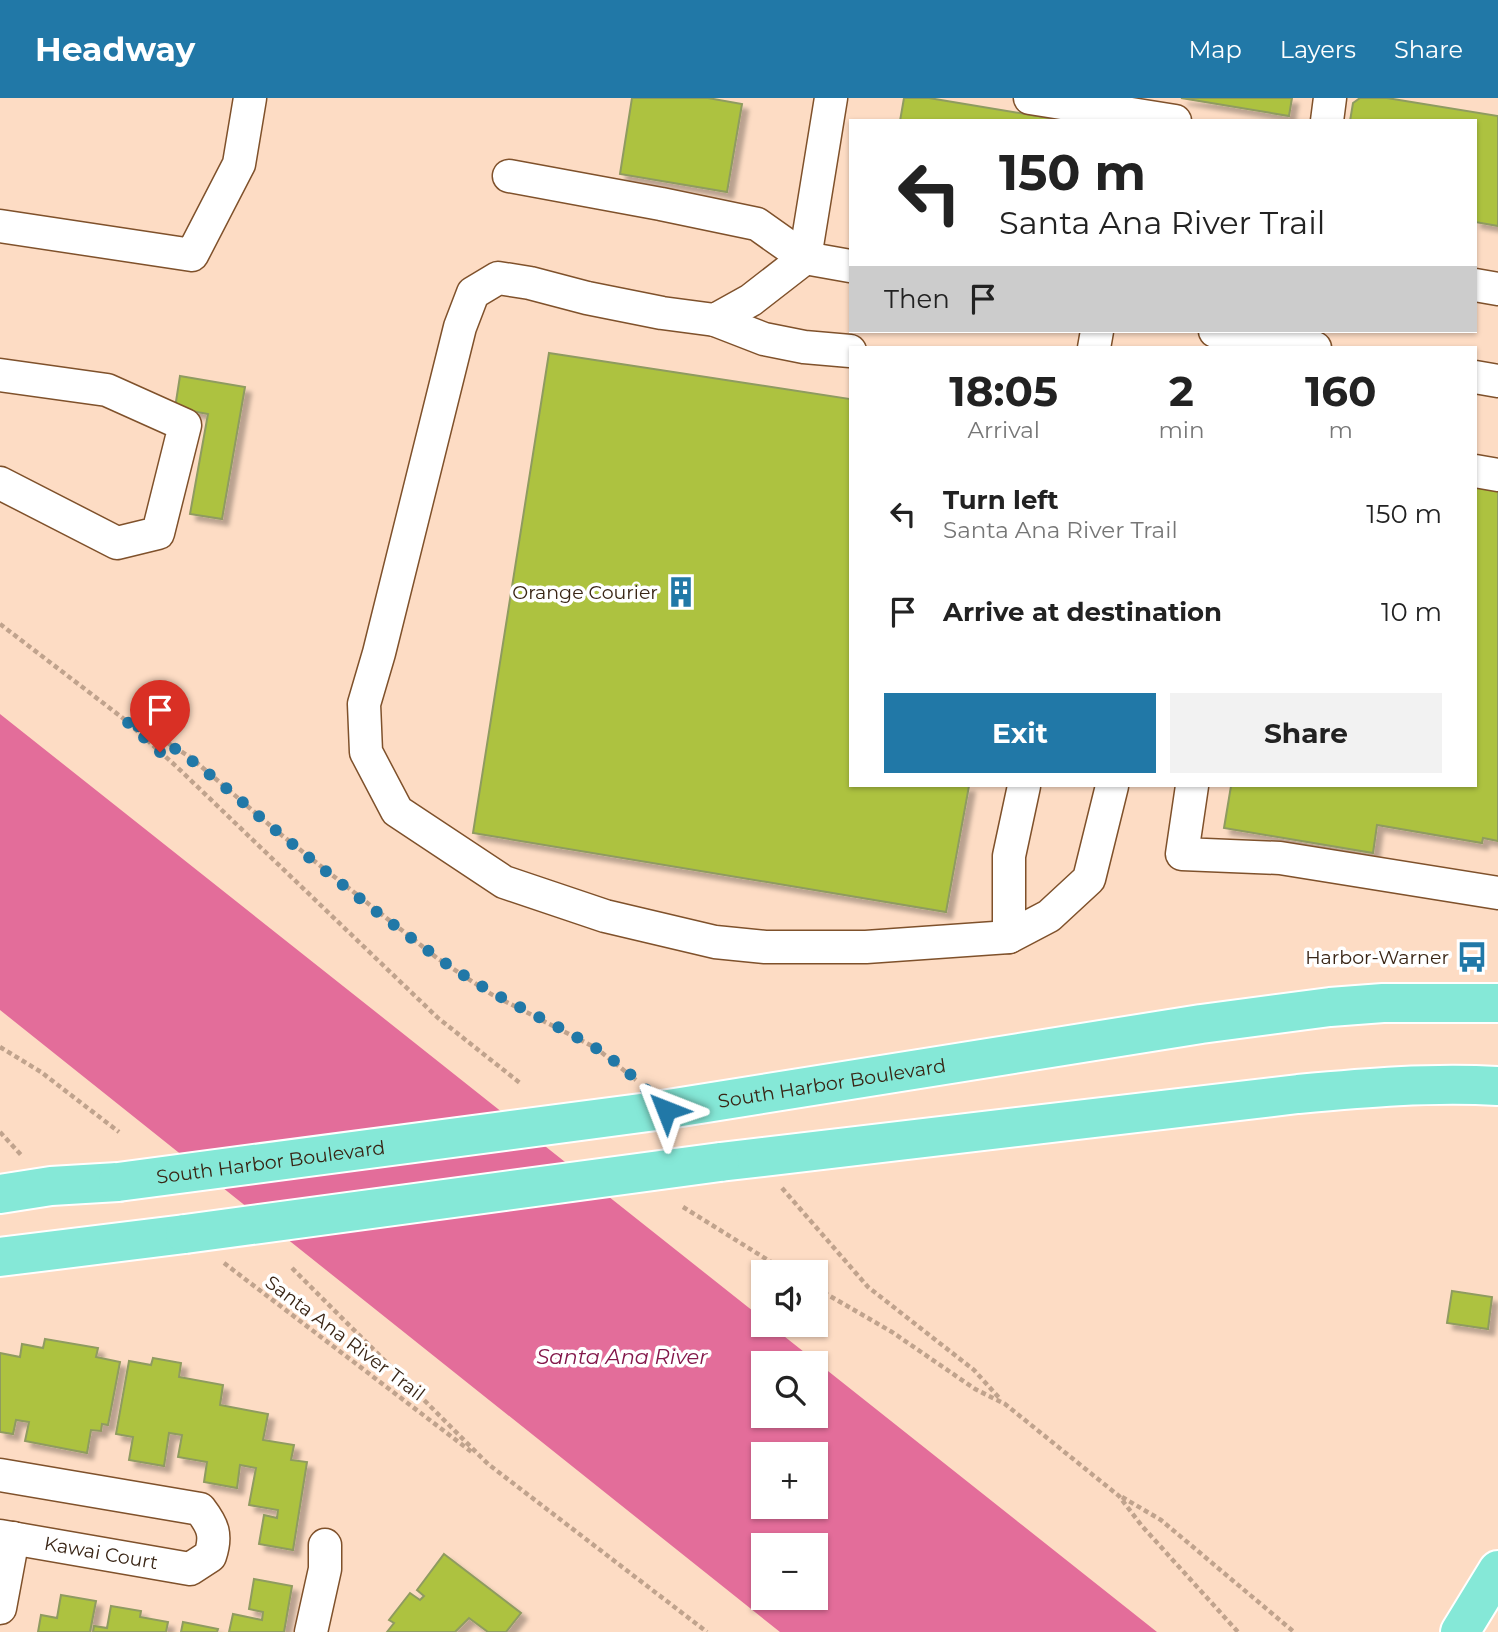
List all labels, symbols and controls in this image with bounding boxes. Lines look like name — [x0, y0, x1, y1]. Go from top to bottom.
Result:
text: Headway — [35, 29, 195, 69]
text: Map — [1188, 35, 1242, 64]
text: Layers — [1280, 35, 1356, 64]
text: Share — [1394, 35, 1463, 64]
text: 150 m — [999, 143, 1146, 202]
icon: left — [884, 147, 975, 238]
text: Santa Ana River Trail — [999, 203, 1325, 242]
icon: arrive — [964, 280, 1002, 318]
text: Then — [884, 283, 950, 315]
text: 18:05 — [949, 365, 1058, 417]
text: 2 — [1169, 365, 1194, 417]
text: 160 — [1305, 365, 1377, 417]
text: Arrival — [967, 416, 1040, 444]
text: min — [1158, 416, 1205, 444]
text: m — [1329, 416, 1353, 444]
text: Turn left — [943, 484, 1059, 516]
icon: left — [884, 495, 922, 533]
text: 150 m — [1366, 498, 1442, 530]
text: Santa Ana River Trail — [943, 516, 1178, 544]
building icon: Orange Courier — [664, 575, 698, 609]
place label: Orange Courier — [512, 581, 658, 604]
icon: arrive — [884, 593, 922, 631]
text: Arrive at destination — [943, 596, 1222, 628]
text: 10 m — [1381, 596, 1442, 628]
pin — [130, 680, 190, 752]
icon: arrive — [141, 691, 179, 729]
button: Exit — [884, 693, 1156, 773]
button: Share — [1170, 693, 1442, 773]
bus stop icon: Harbor-Warner — [1455, 940, 1489, 974]
place label: Harbor-Warner — [1305, 946, 1449, 969]
street label: South Harbor Boulevard — [716, 1053, 947, 1112]
position arrow — [629, 1073, 703, 1147]
street label: South Harbor Boulevard — [155, 1135, 386, 1188]
map controls — [751, 1260, 828, 1610]
button: sound — [751, 1260, 828, 1337]
street label: Santa Ana River Trail — [261, 1271, 429, 1405]
water label: Santa Ana River — [536, 1344, 708, 1369]
button: search — [751, 1351, 828, 1428]
button: + — [751, 1442, 828, 1519]
street label: Kawai Court — [42, 1532, 160, 1574]
button: − — [751, 1533, 828, 1610]

